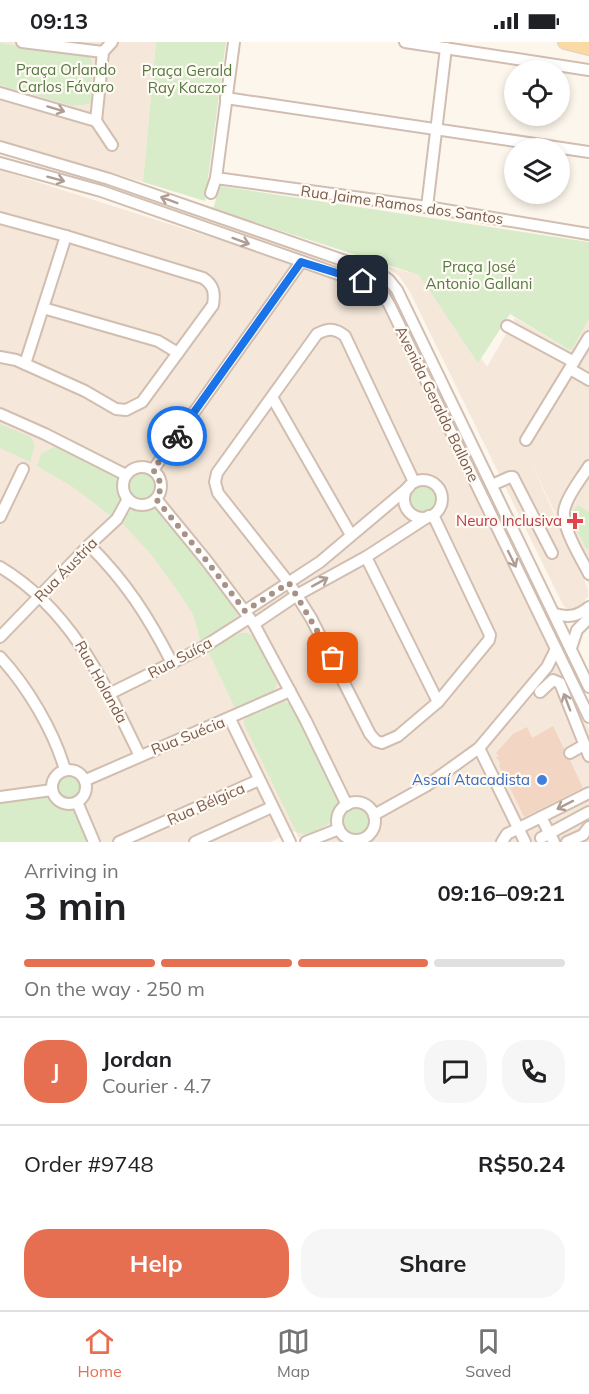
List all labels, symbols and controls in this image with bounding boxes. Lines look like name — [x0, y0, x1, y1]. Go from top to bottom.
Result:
text: 09:13 — [30, 7, 88, 35]
park label: Praça Orlando Carlos Fávaro — [16, 60, 116, 96]
map controls — [504, 60, 570, 204]
button: locate — [504, 60, 570, 126]
park label: Praça Gerald Ray Kaczor — [142, 61, 232, 97]
one-way arrow — [46, 104, 65, 115]
button: layers — [504, 138, 570, 204]
one-way arrow — [47, 173, 66, 185]
street label: Rua Jaime Ramos dos Santos — [300, 181, 505, 228]
one-way arrow — [160, 194, 179, 205]
one-way arrow — [231, 236, 250, 247]
pin — [337, 255, 388, 306]
park label: Praça José Antonio Gallani — [426, 257, 532, 293]
icon: home — [346, 264, 379, 297]
street label: Avenida Geraldo Ballone — [391, 323, 484, 485]
courier — [147, 406, 207, 466]
icon: bike — [161, 420, 194, 453]
place label: Neuro Inclusiva — [456, 511, 562, 530]
marker: Neuro Inclusiva — [566, 512, 584, 530]
street label: Rua Áustria — [30, 533, 101, 606]
one-way arrow — [507, 549, 519, 567]
one-way arrow — [311, 576, 329, 587]
pin — [307, 632, 358, 683]
street label: Rua Suíça — [144, 633, 215, 682]
street label: Rua Holanda — [71, 637, 132, 726]
icon: bag — [316, 641, 349, 674]
one-way arrow — [561, 693, 572, 712]
street label: Rua Suécia — [148, 712, 228, 759]
place label: Assaí Atacadista — [412, 770, 530, 789]
marker: Assaí Atacadista — [535, 773, 549, 787]
street label: Rua Bélgica — [164, 778, 248, 829]
one-way arrow — [557, 800, 575, 812]
text: Arriving in — [24, 858, 119, 883]
text: 09:16–09:21 — [437, 879, 565, 907]
text: 3 min — [24, 881, 127, 930]
text: On the way · 250 m — [24, 976, 205, 1001]
button: chat — [424, 1040, 487, 1103]
button: phone — [502, 1040, 565, 1103]
text: Jordan — [102, 1045, 172, 1073]
text: J — [52, 1057, 59, 1085]
text: Courier · 4.7 — [102, 1073, 212, 1098]
text: Order #9748 — [24, 1150, 154, 1178]
text: R$50.24 — [478, 1150, 565, 1178]
button: Help — [24, 1229, 289, 1298]
button: Share — [301, 1229, 565, 1298]
tab: Home — [78, 1325, 122, 1381]
tab: Map — [277, 1325, 310, 1381]
tab: Saved — [465, 1325, 511, 1381]

